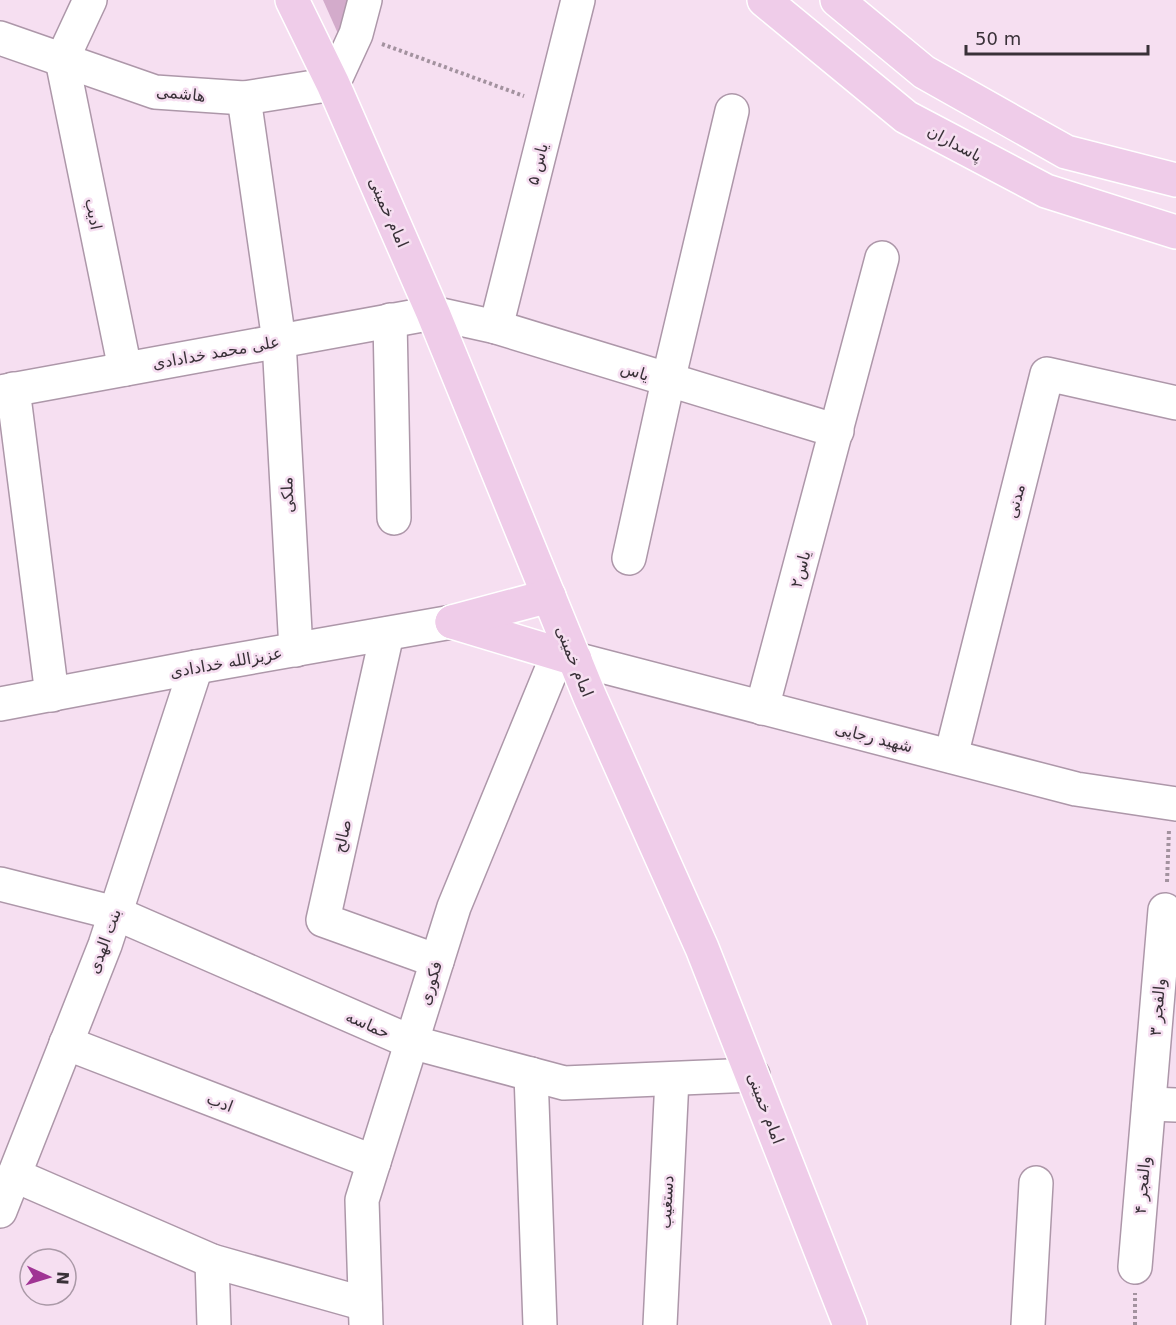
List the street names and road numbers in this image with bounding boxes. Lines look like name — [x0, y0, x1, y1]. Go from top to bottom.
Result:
street label: هاشمی — [155, 81, 206, 106]
street label: پاسداران — [924, 121, 985, 167]
street label: یاس ۵ — [523, 141, 552, 187]
street label: امام خمینی — [365, 174, 412, 250]
street label: ادیب — [81, 197, 106, 231]
street label: علی محمد خدادادی — [151, 332, 281, 373]
street label: یاس — [618, 358, 651, 385]
street label: ملکی — [277, 476, 298, 513]
street label: مدنی — [1002, 482, 1029, 520]
street label: یاس۲ — [786, 549, 815, 590]
street label: امام خمینی — [552, 623, 597, 700]
street label: عزیزالله خدادادی — [168, 643, 284, 683]
street label: شهید رجایی — [833, 719, 915, 757]
street label: صالح — [329, 818, 357, 855]
street label: بنت الهدی — [84, 906, 126, 977]
street label: فکوری — [415, 959, 447, 1008]
street label: والفجر ۳ — [1146, 977, 1170, 1037]
street label: حماسه — [343, 1006, 393, 1042]
street label: امام خمینی — [743, 1070, 788, 1147]
street label: ادب — [204, 1089, 236, 1116]
street label: والفجر ۴ — [1131, 1155, 1155, 1215]
street label: دستغیب — [656, 1175, 677, 1229]

